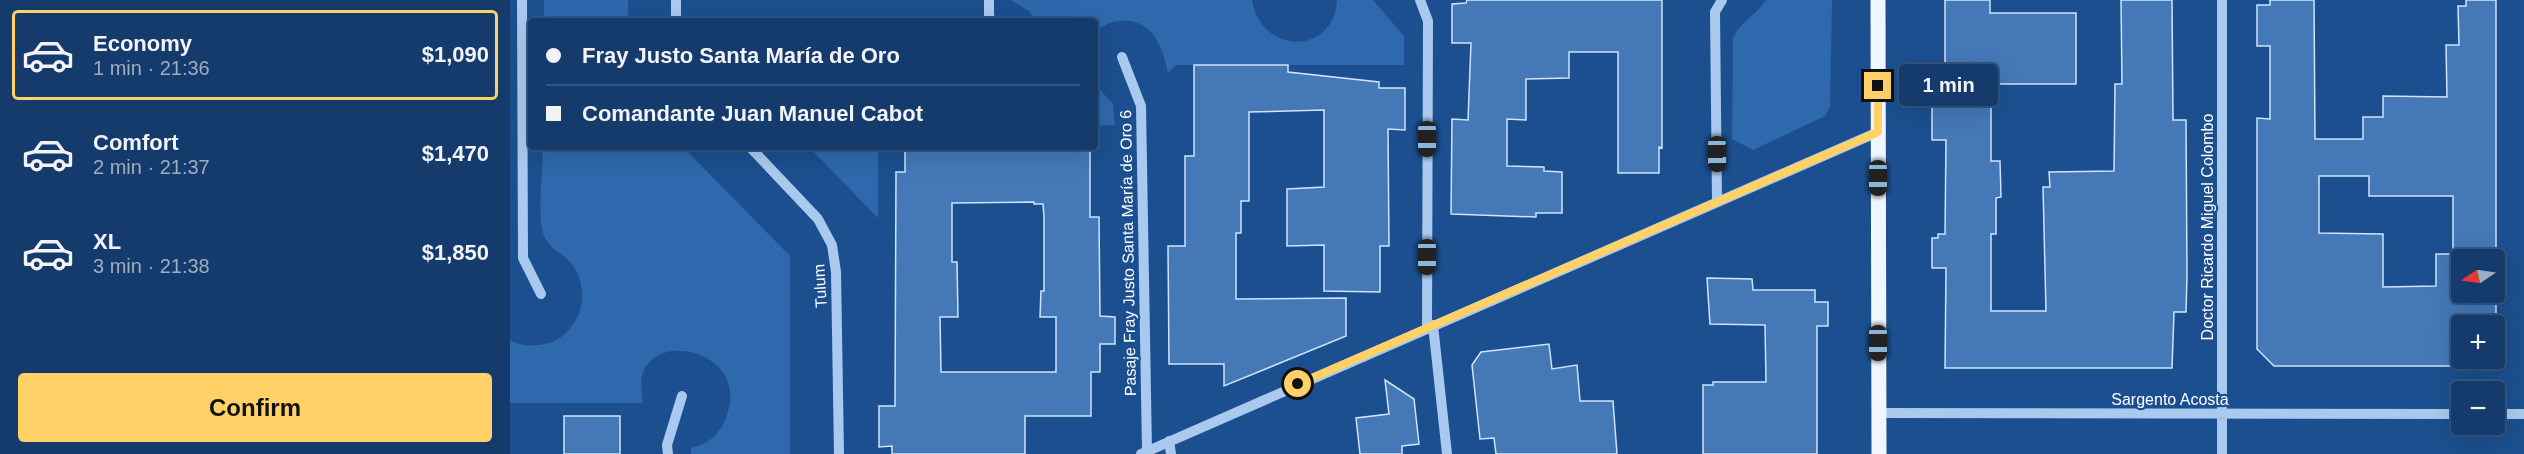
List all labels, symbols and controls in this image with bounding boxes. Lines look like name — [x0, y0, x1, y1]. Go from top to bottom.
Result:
icon: car — [21, 28, 75, 82]
text: Economy — [93, 31, 192, 56]
text: $1,090 — [422, 42, 489, 67]
text: Fray Justo Santa María de Oro — [582, 43, 900, 68]
text: 1 min · 21:36 — [93, 57, 210, 79]
callout: 1 min — [1899, 65, 1998, 107]
route end — [1864, 72, 1891, 99]
text: 1 min — [1922, 74, 1975, 96]
text: Comandante Juan Manuel Cabot — [582, 101, 923, 126]
street label: Pasaje Fray Justo Santa María de Oro 6 — [1117, 110, 1139, 396]
street label: Doctor Ricardo Miguel Colombo — [2199, 114, 2216, 340]
car — [1418, 121, 1436, 157]
icon: car — [21, 127, 75, 181]
text: Comfort — [93, 130, 179, 155]
car — [1708, 136, 1726, 172]
text: $1,470 — [422, 141, 489, 166]
text: 2 min · 21:37 — [93, 156, 210, 178]
car — [1869, 160, 1887, 196]
icon: car — [21, 226, 75, 280]
text: XL — [93, 229, 121, 254]
car — [1418, 239, 1436, 275]
text: $1,850 — [422, 240, 489, 265]
north arrow — [2451, 249, 2505, 303]
map controls — [2451, 249, 2505, 435]
text: 3 min · 21:38 — [93, 255, 210, 277]
street label: Tulum — [810, 264, 830, 308]
button: + — [2451, 315, 2505, 369]
car — [1869, 325, 1887, 361]
route start — [1284, 370, 1311, 397]
button: Confirm — [18, 373, 492, 442]
button: − — [2451, 381, 2505, 435]
street label: Sargento Acosta — [2111, 391, 2229, 408]

